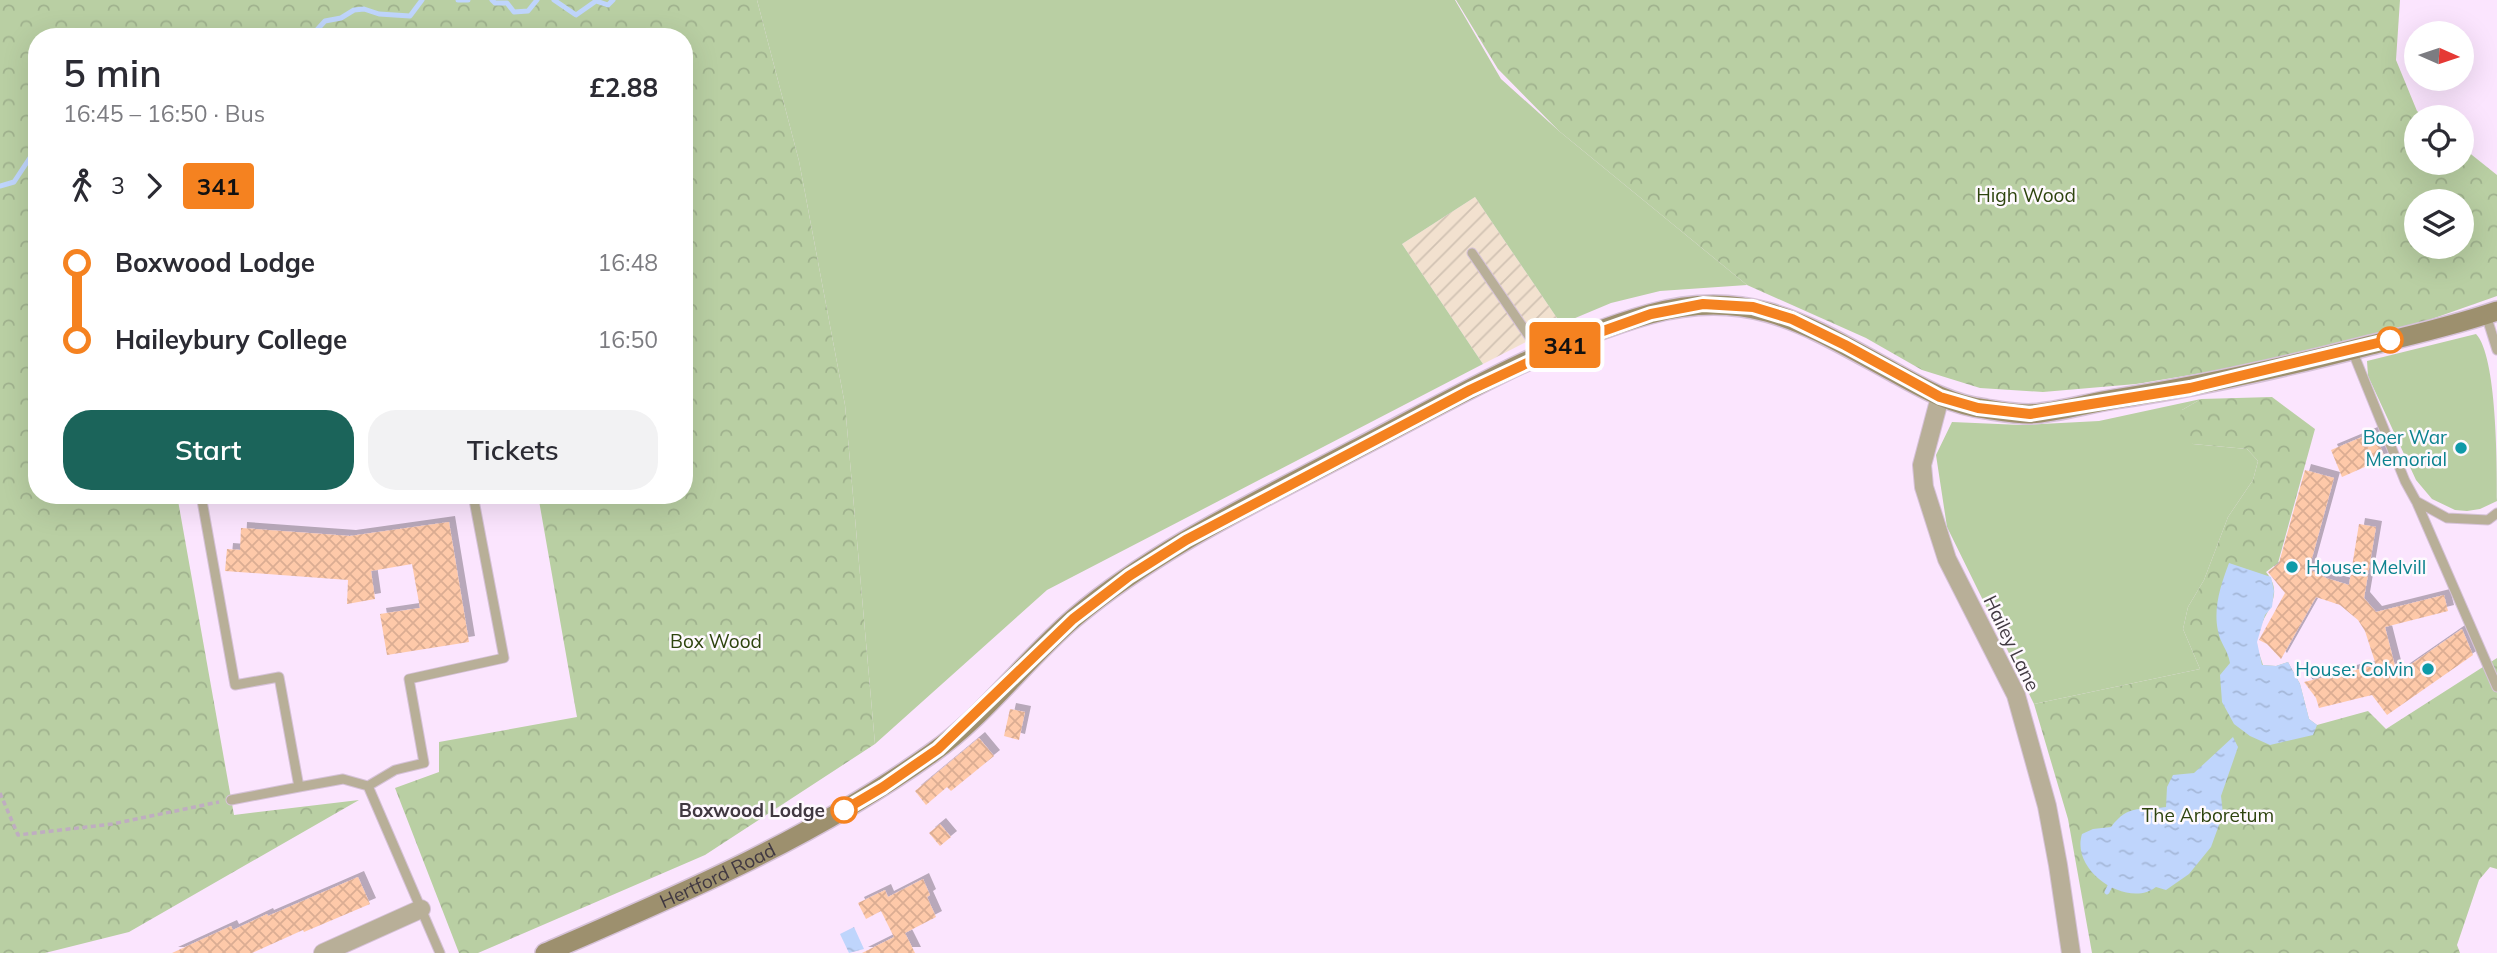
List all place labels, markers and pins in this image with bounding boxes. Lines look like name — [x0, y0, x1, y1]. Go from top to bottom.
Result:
unlabelled marker — [2377, 327, 2403, 353]
place label: Boer War Memorial — [2363, 425, 2447, 471]
marker: Boer War Memorial — [2453, 440, 2469, 456]
place label: House: Melvill — [2306, 555, 2426, 579]
marker: House: Melvill — [2284, 559, 2300, 575]
place label: House: Colvin — [2295, 657, 2414, 681]
marker: House: Colvin — [2420, 661, 2436, 677]
marker: Boxwood Lodge — [831, 797, 857, 823]
place label: Boxwood Lodge — [679, 798, 825, 822]

